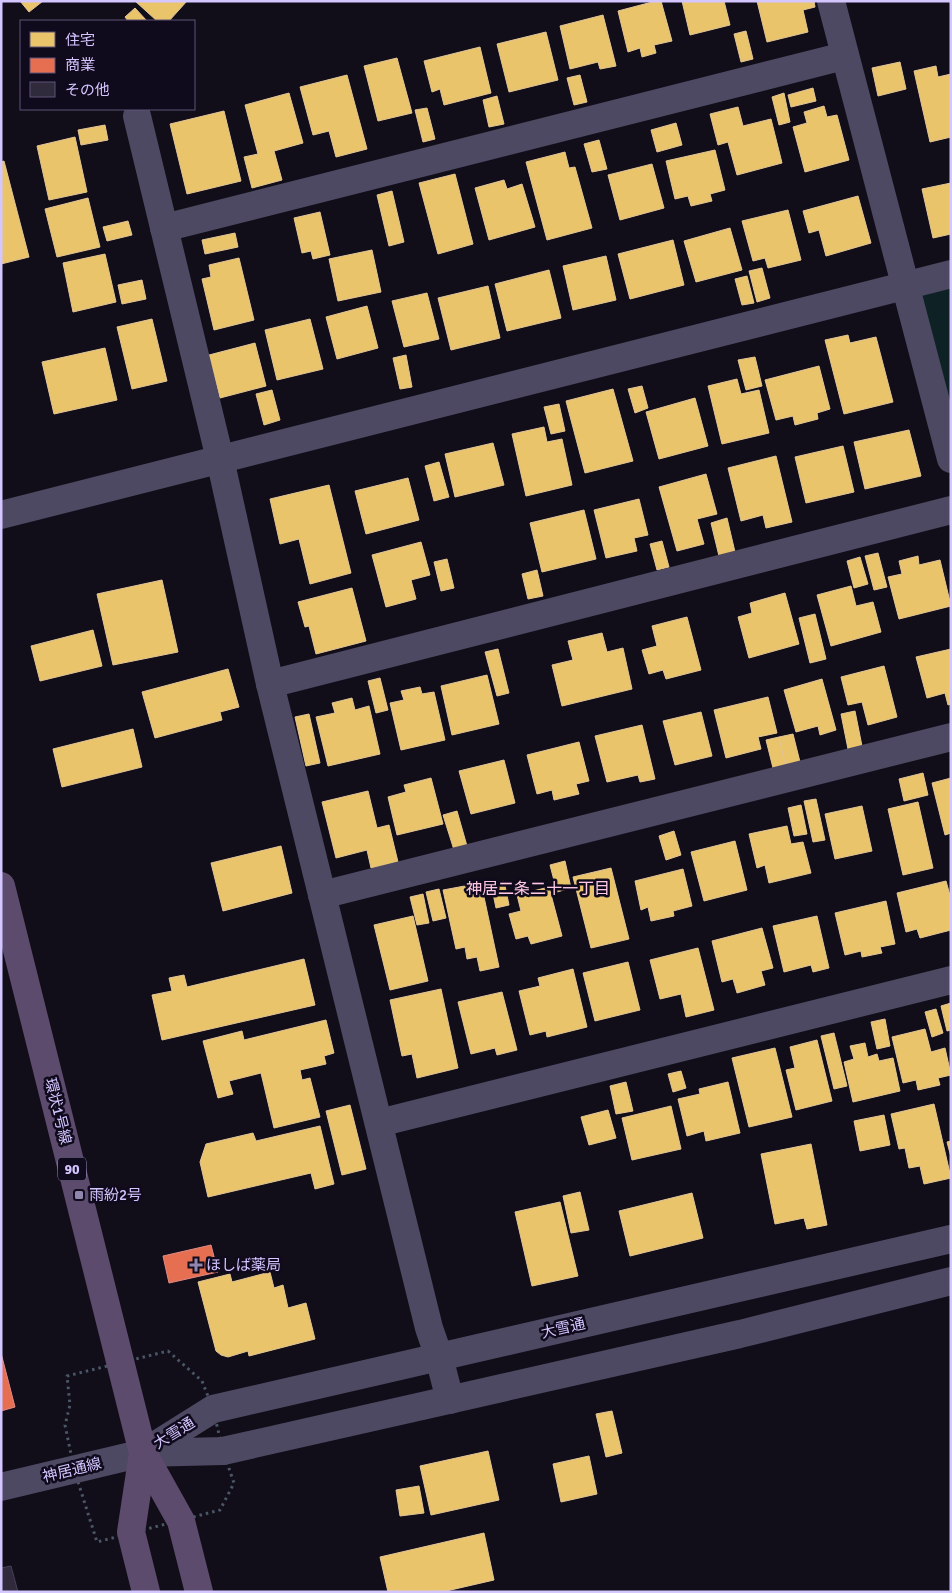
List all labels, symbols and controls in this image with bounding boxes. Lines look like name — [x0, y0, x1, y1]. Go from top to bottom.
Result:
legend — [20, 20, 195, 110]
text: 住宅 — [65, 31, 95, 49]
text: 商業 — [65, 56, 95, 74]
text: その他 — [65, 81, 110, 99]
district label: 神居二条二十一丁目 — [466, 879, 610, 899]
street label: 環状1号線 — [41, 1076, 75, 1146]
road number: 90 — [58, 1158, 86, 1180]
place label: 雨紛2号 — [89, 1186, 142, 1204]
marker: 雨紛2号 — [73, 1189, 85, 1201]
place label: ほしば薬局 — [206, 1256, 281, 1274]
marker: ほしば薬局 — [190, 1259, 202, 1271]
street label: 大雪通 — [539, 1314, 587, 1342]
street label: 大雪通 — [150, 1413, 198, 1453]
street label: 神居通線 — [41, 1454, 103, 1486]

